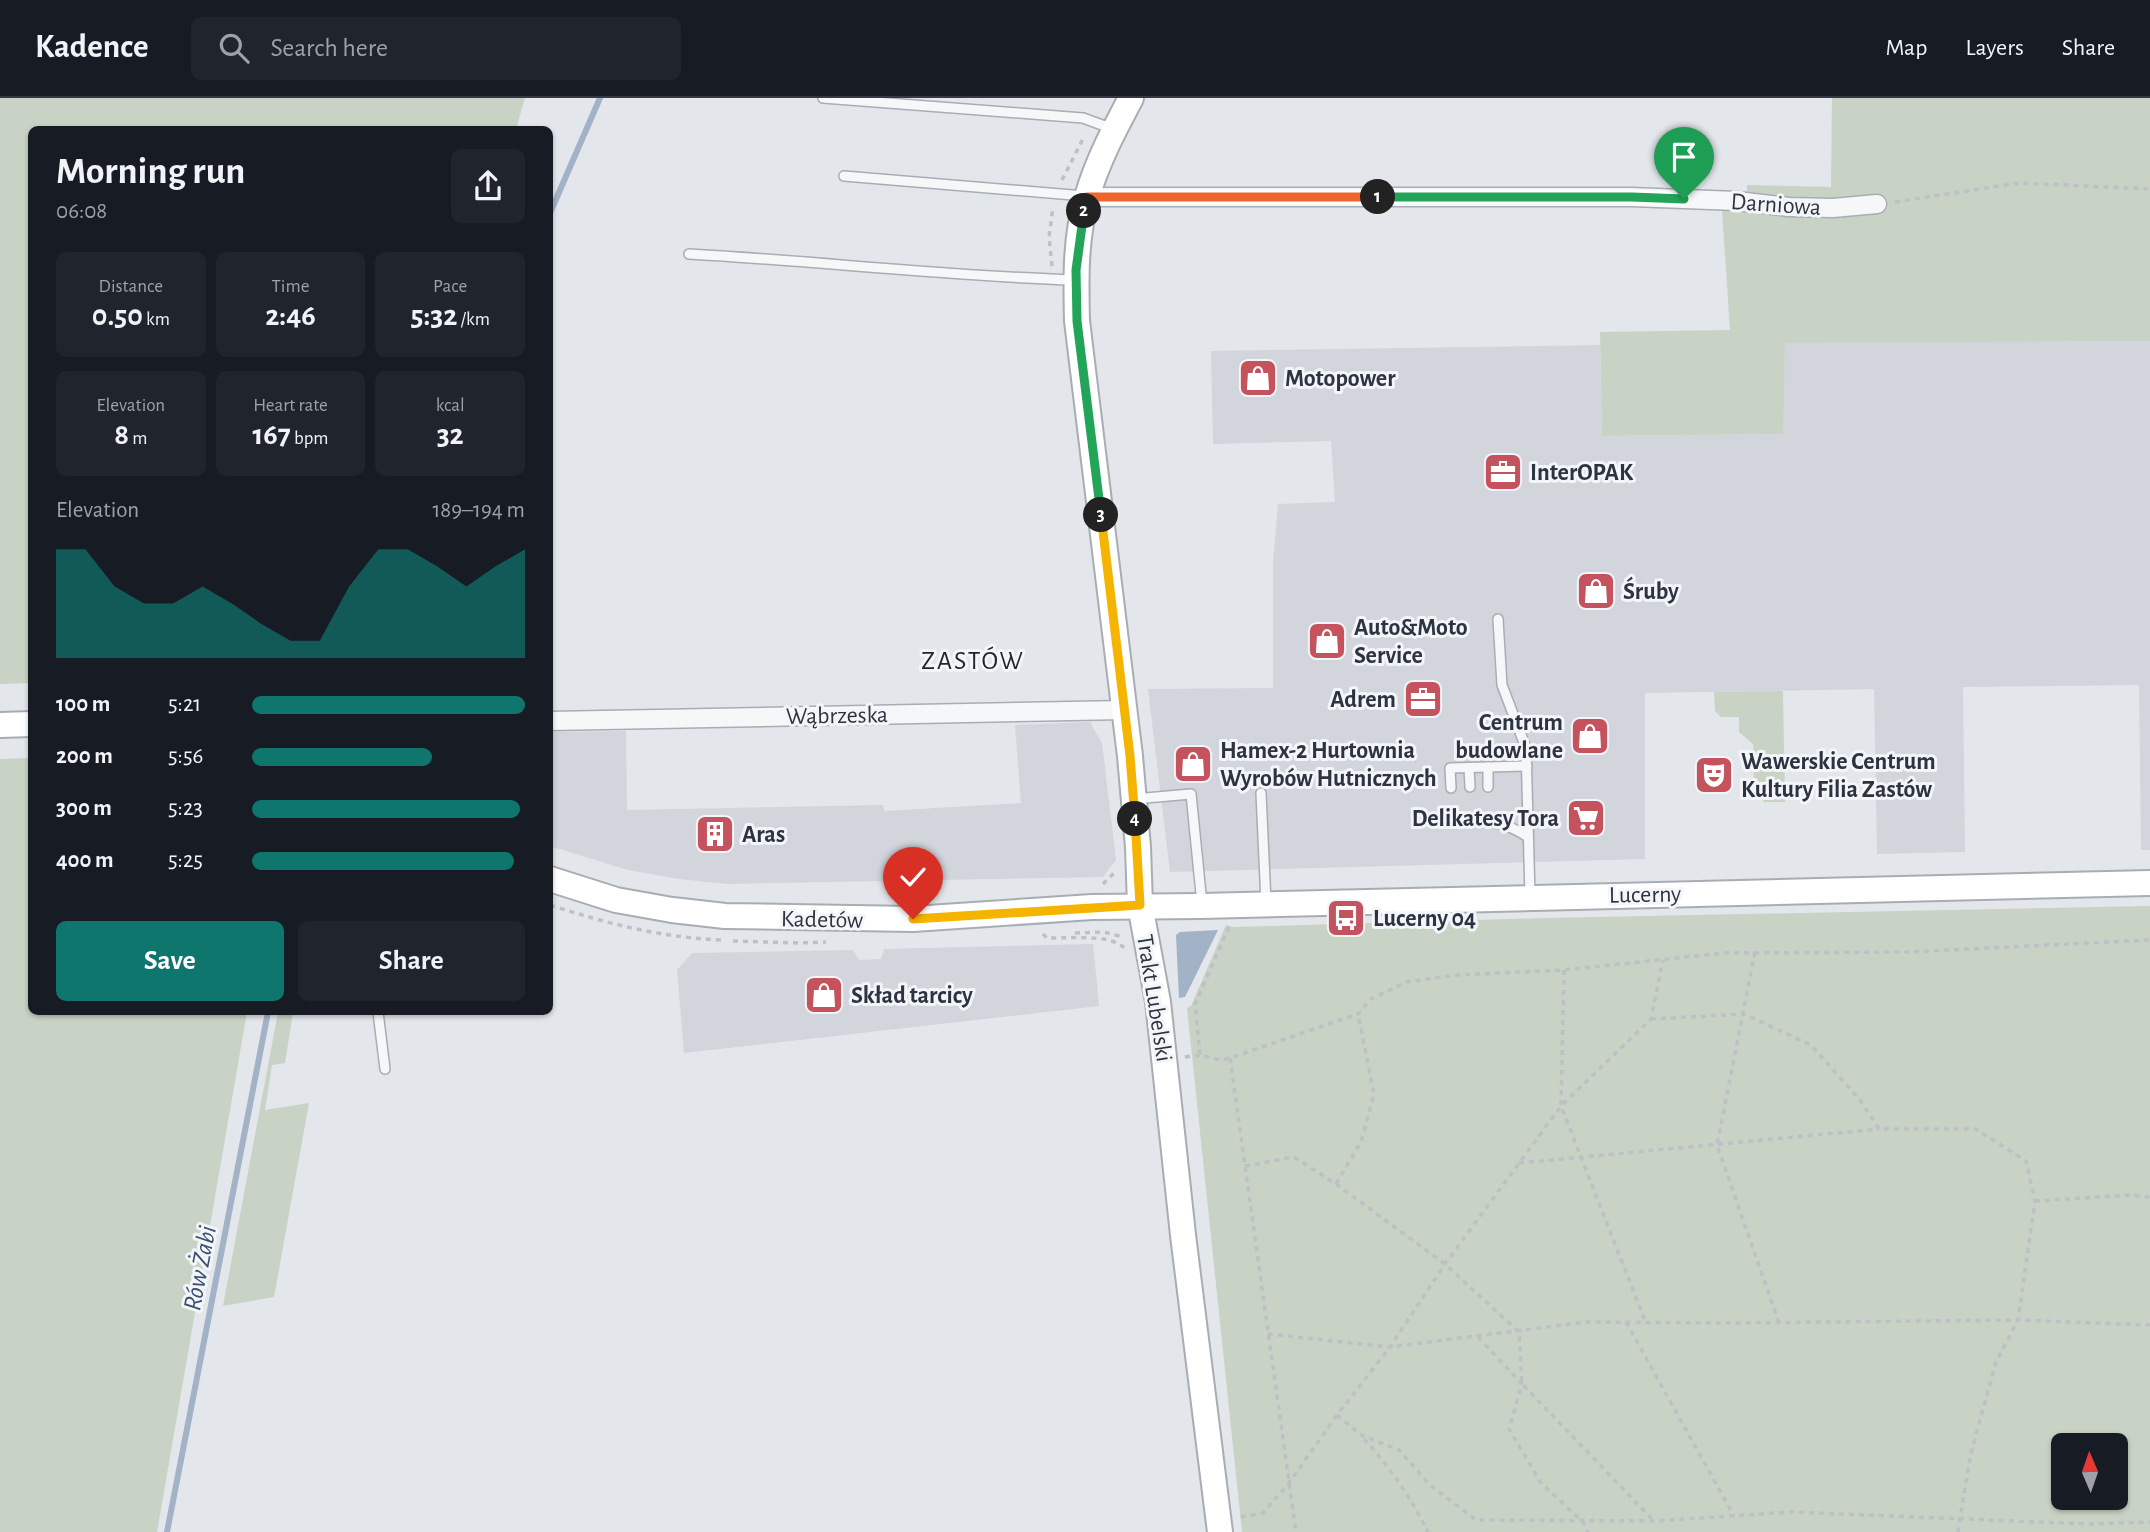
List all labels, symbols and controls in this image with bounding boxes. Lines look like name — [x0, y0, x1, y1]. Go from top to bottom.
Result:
search box — [191, 17, 681, 80]
icon: search — [215, 29, 253, 67]
text: Kadence — [35, 31, 149, 64]
text: Search here — [271, 35, 388, 61]
text: Map — [1885, 36, 1927, 60]
text: Layers — [1965, 36, 2024, 60]
text: Share — [2062, 36, 2115, 60]
pin — [1654, 127, 1714, 199]
icon: arrive — [1665, 138, 1703, 176]
button: share — [451, 149, 525, 223]
text: Morning run — [56, 153, 245, 191]
pin: 1 — [1360, 180, 1396, 214]
text: 1 — [1374, 187, 1381, 206]
street label: Darniowa — [1730, 190, 1822, 220]
pin: 2 — [1066, 194, 1102, 228]
text: 06:08 — [56, 200, 107, 223]
text: 2 — [1079, 201, 1088, 220]
text: Distance — [99, 277, 163, 296]
text: Time — [272, 277, 309, 296]
text: Pace — [433, 277, 467, 296]
text: 0.50 — [92, 301, 143, 331]
text: 2:46 — [265, 301, 316, 331]
text: 5:32 — [410, 301, 457, 331]
text: km — [143, 310, 170, 329]
text: /km — [457, 310, 490, 329]
shop icon: Motopower — [1237, 357, 1279, 399]
place label: Motopower — [1285, 367, 1396, 391]
text: Elevation — [96, 396, 165, 415]
text: Heart rate — [253, 396, 328, 415]
text: kcal — [436, 396, 465, 415]
text: 8 — [114, 420, 129, 450]
text: 167 — [253, 420, 291, 450]
text: 32 — [437, 420, 464, 450]
text: m — [129, 429, 147, 448]
text: bpm — [291, 429, 328, 448]
office icon: InterOPAK — [1482, 451, 1524, 493]
place label: InterOPAK — [1530, 461, 1634, 485]
pin: 3 — [1084, 498, 1118, 532]
text: Elevation — [56, 499, 139, 522]
text: 189–194 m — [432, 499, 525, 522]
text: 3 — [1096, 505, 1105, 524]
shop icon: Śruby — [1575, 570, 1617, 612]
place label: Śruby — [1623, 576, 1679, 604]
place label: Auto&Moto Service — [1354, 616, 1468, 668]
shop icon: Auto&Moto Service — [1306, 620, 1348, 662]
district label: ZASTÓW — [921, 646, 1025, 674]
office icon: Adrem — [1402, 678, 1444, 720]
place label: Adrem — [1330, 688, 1396, 712]
text: 100 m — [56, 693, 110, 716]
text: 5:21 — [168, 693, 201, 716]
street label: Wąbrzeska — [786, 703, 888, 729]
place label: Centrum budowlane — [1455, 711, 1563, 763]
shop icon: Centrum budowlane — [1569, 715, 1611, 757]
place label: Hamex-2 Hurtownia Wyrobów Hutnicznych — [1220, 739, 1437, 791]
shop icon: Hamex-2 Hurtownia Wyrobów Hutnicznych — [1172, 743, 1214, 785]
text: 200 m — [56, 745, 113, 768]
text: 5:56 — [168, 745, 203, 768]
place label: Wawerskie Centrum Kultury Filia Zastów — [1741, 750, 1936, 802]
theatre icon: Wawerskie Centrum Kultury Filia Zastów — [1693, 754, 1735, 796]
text: 300 m — [56, 797, 112, 820]
text: 5:23 — [168, 797, 203, 820]
supermarket icon: Delikatesy Tora — [1565, 797, 1607, 839]
pin: 4 — [1118, 802, 1152, 836]
place label: Delikatesy Tora — [1412, 807, 1559, 831]
text: 4 — [1130, 809, 1139, 828]
building icon: Aras — [694, 813, 736, 855]
place label: Aras — [742, 823, 785, 847]
pin — [883, 847, 943, 919]
text: 400 m — [56, 849, 114, 872]
text: 5:25 — [168, 849, 203, 872]
icon: check — [894, 858, 932, 896]
street label: Lucerny — [1609, 882, 1681, 908]
bus stop icon: Lucerny 04 — [1325, 897, 1367, 939]
street label: Kadetów — [781, 907, 863, 933]
place label: Lucerny 04 — [1373, 907, 1476, 931]
button: Save — [56, 921, 284, 1001]
button: Share — [298, 921, 525, 1001]
street label: Trakt Lubelski — [1132, 933, 1176, 1064]
shop icon: Skład tarcicy — [803, 974, 845, 1016]
place label: Skład tarcicy — [851, 984, 973, 1008]
water label: Rów Żabi — [178, 1223, 221, 1313]
north arrow — [2051, 1433, 2128, 1510]
map controls — [2051, 1433, 2128, 1510]

